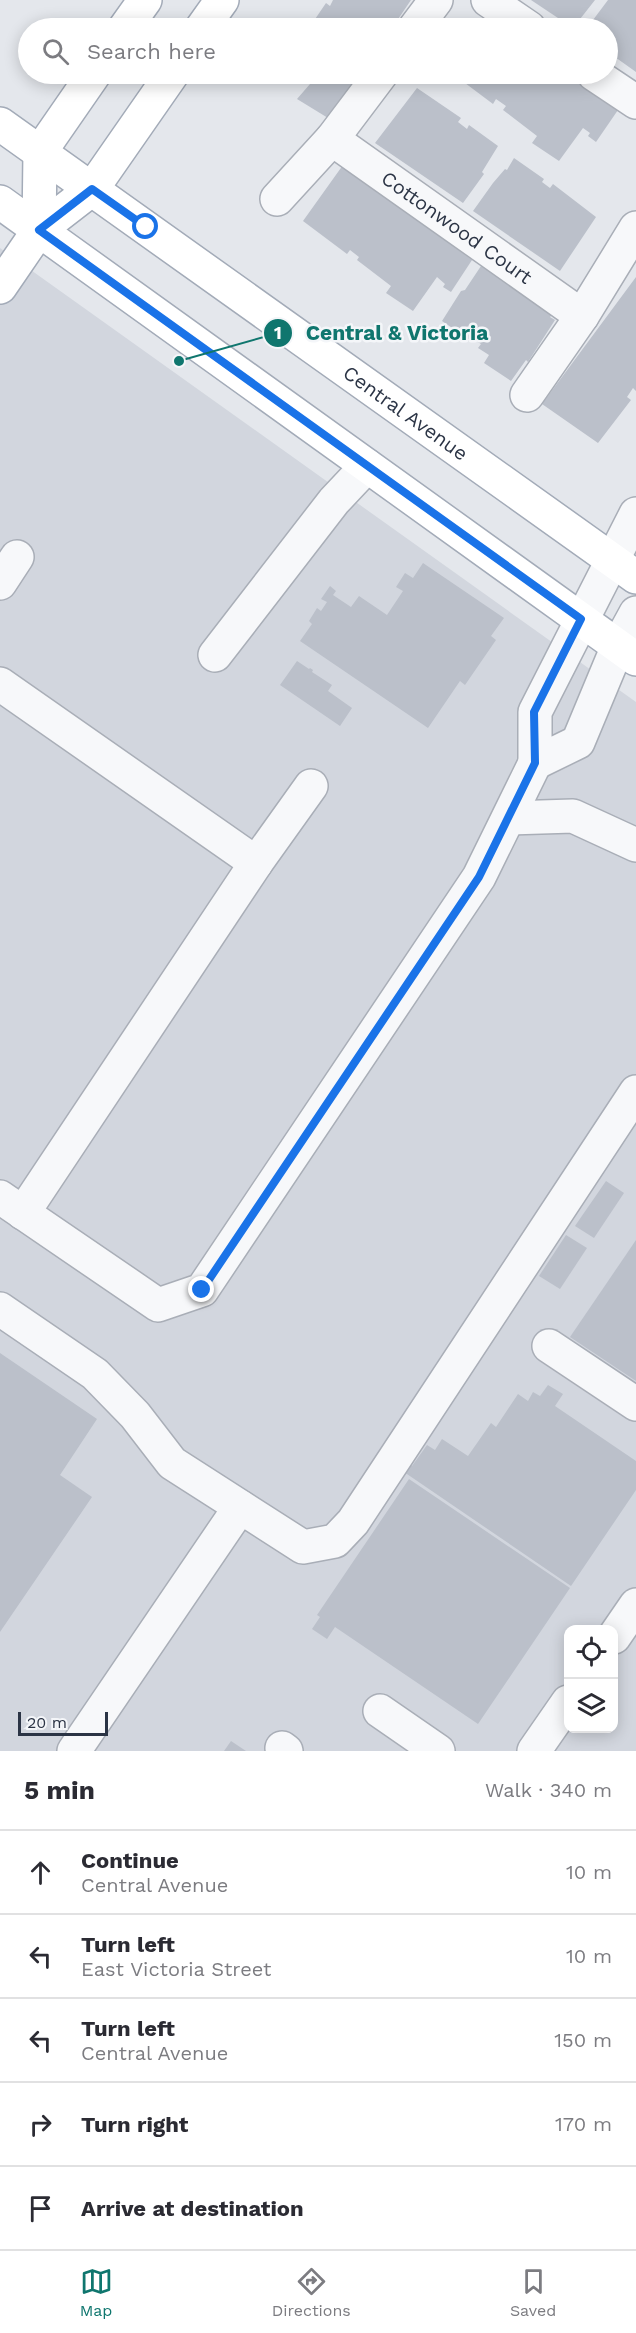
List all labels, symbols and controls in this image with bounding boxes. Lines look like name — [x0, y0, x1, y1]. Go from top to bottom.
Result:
search box — [18, 18, 618, 84]
icon: search — [39, 35, 72, 68]
text: Search here — [87, 39, 216, 64]
street label: Cottonwood Court — [377, 166, 537, 289]
route start — [132, 213, 158, 239]
callout: Central & Victoria — [263, 313, 501, 352]
text: Central & Victoria — [306, 320, 489, 345]
text: 1 — [274, 322, 282, 343]
street label: Central Avenue — [339, 360, 473, 465]
route end — [188, 1276, 214, 1302]
map controls — [564, 1625, 618, 1733]
button: locate — [564, 1625, 618, 1679]
button: layers — [564, 1679, 618, 1733]
scale bar — [18, 1709, 108, 1736]
text: 20 m — [27, 1713, 67, 1732]
text: 5 min — [24, 1775, 95, 1805]
text: Walk · 340 m — [485, 1778, 612, 1802]
text: Continue — [81, 1848, 179, 1873]
icon: ahead — [24, 1856, 57, 1889]
text: 10 m — [566, 1860, 612, 1884]
text: Central Avenue — [81, 1873, 228, 1897]
text: Turn left — [81, 1932, 175, 1957]
icon: left — [24, 1940, 57, 1973]
text: 10 m — [566, 1944, 612, 1968]
text: East Victoria Street — [81, 1957, 271, 1981]
text: Turn left — [81, 2016, 175, 2041]
icon: left — [24, 2024, 57, 2057]
text: 150 m — [554, 2028, 612, 2052]
text: Central Avenue — [81, 2041, 228, 2065]
icon: right — [24, 2108, 57, 2141]
text: Turn right — [81, 2112, 188, 2137]
text: 170 m — [555, 2112, 612, 2136]
icon: arrive — [24, 2192, 57, 2225]
text: Arrive at destination — [81, 2196, 304, 2221]
tab: Map — [80, 2265, 113, 2320]
tab: Directions — [272, 2265, 351, 2320]
tab: Saved — [510, 2265, 556, 2320]

